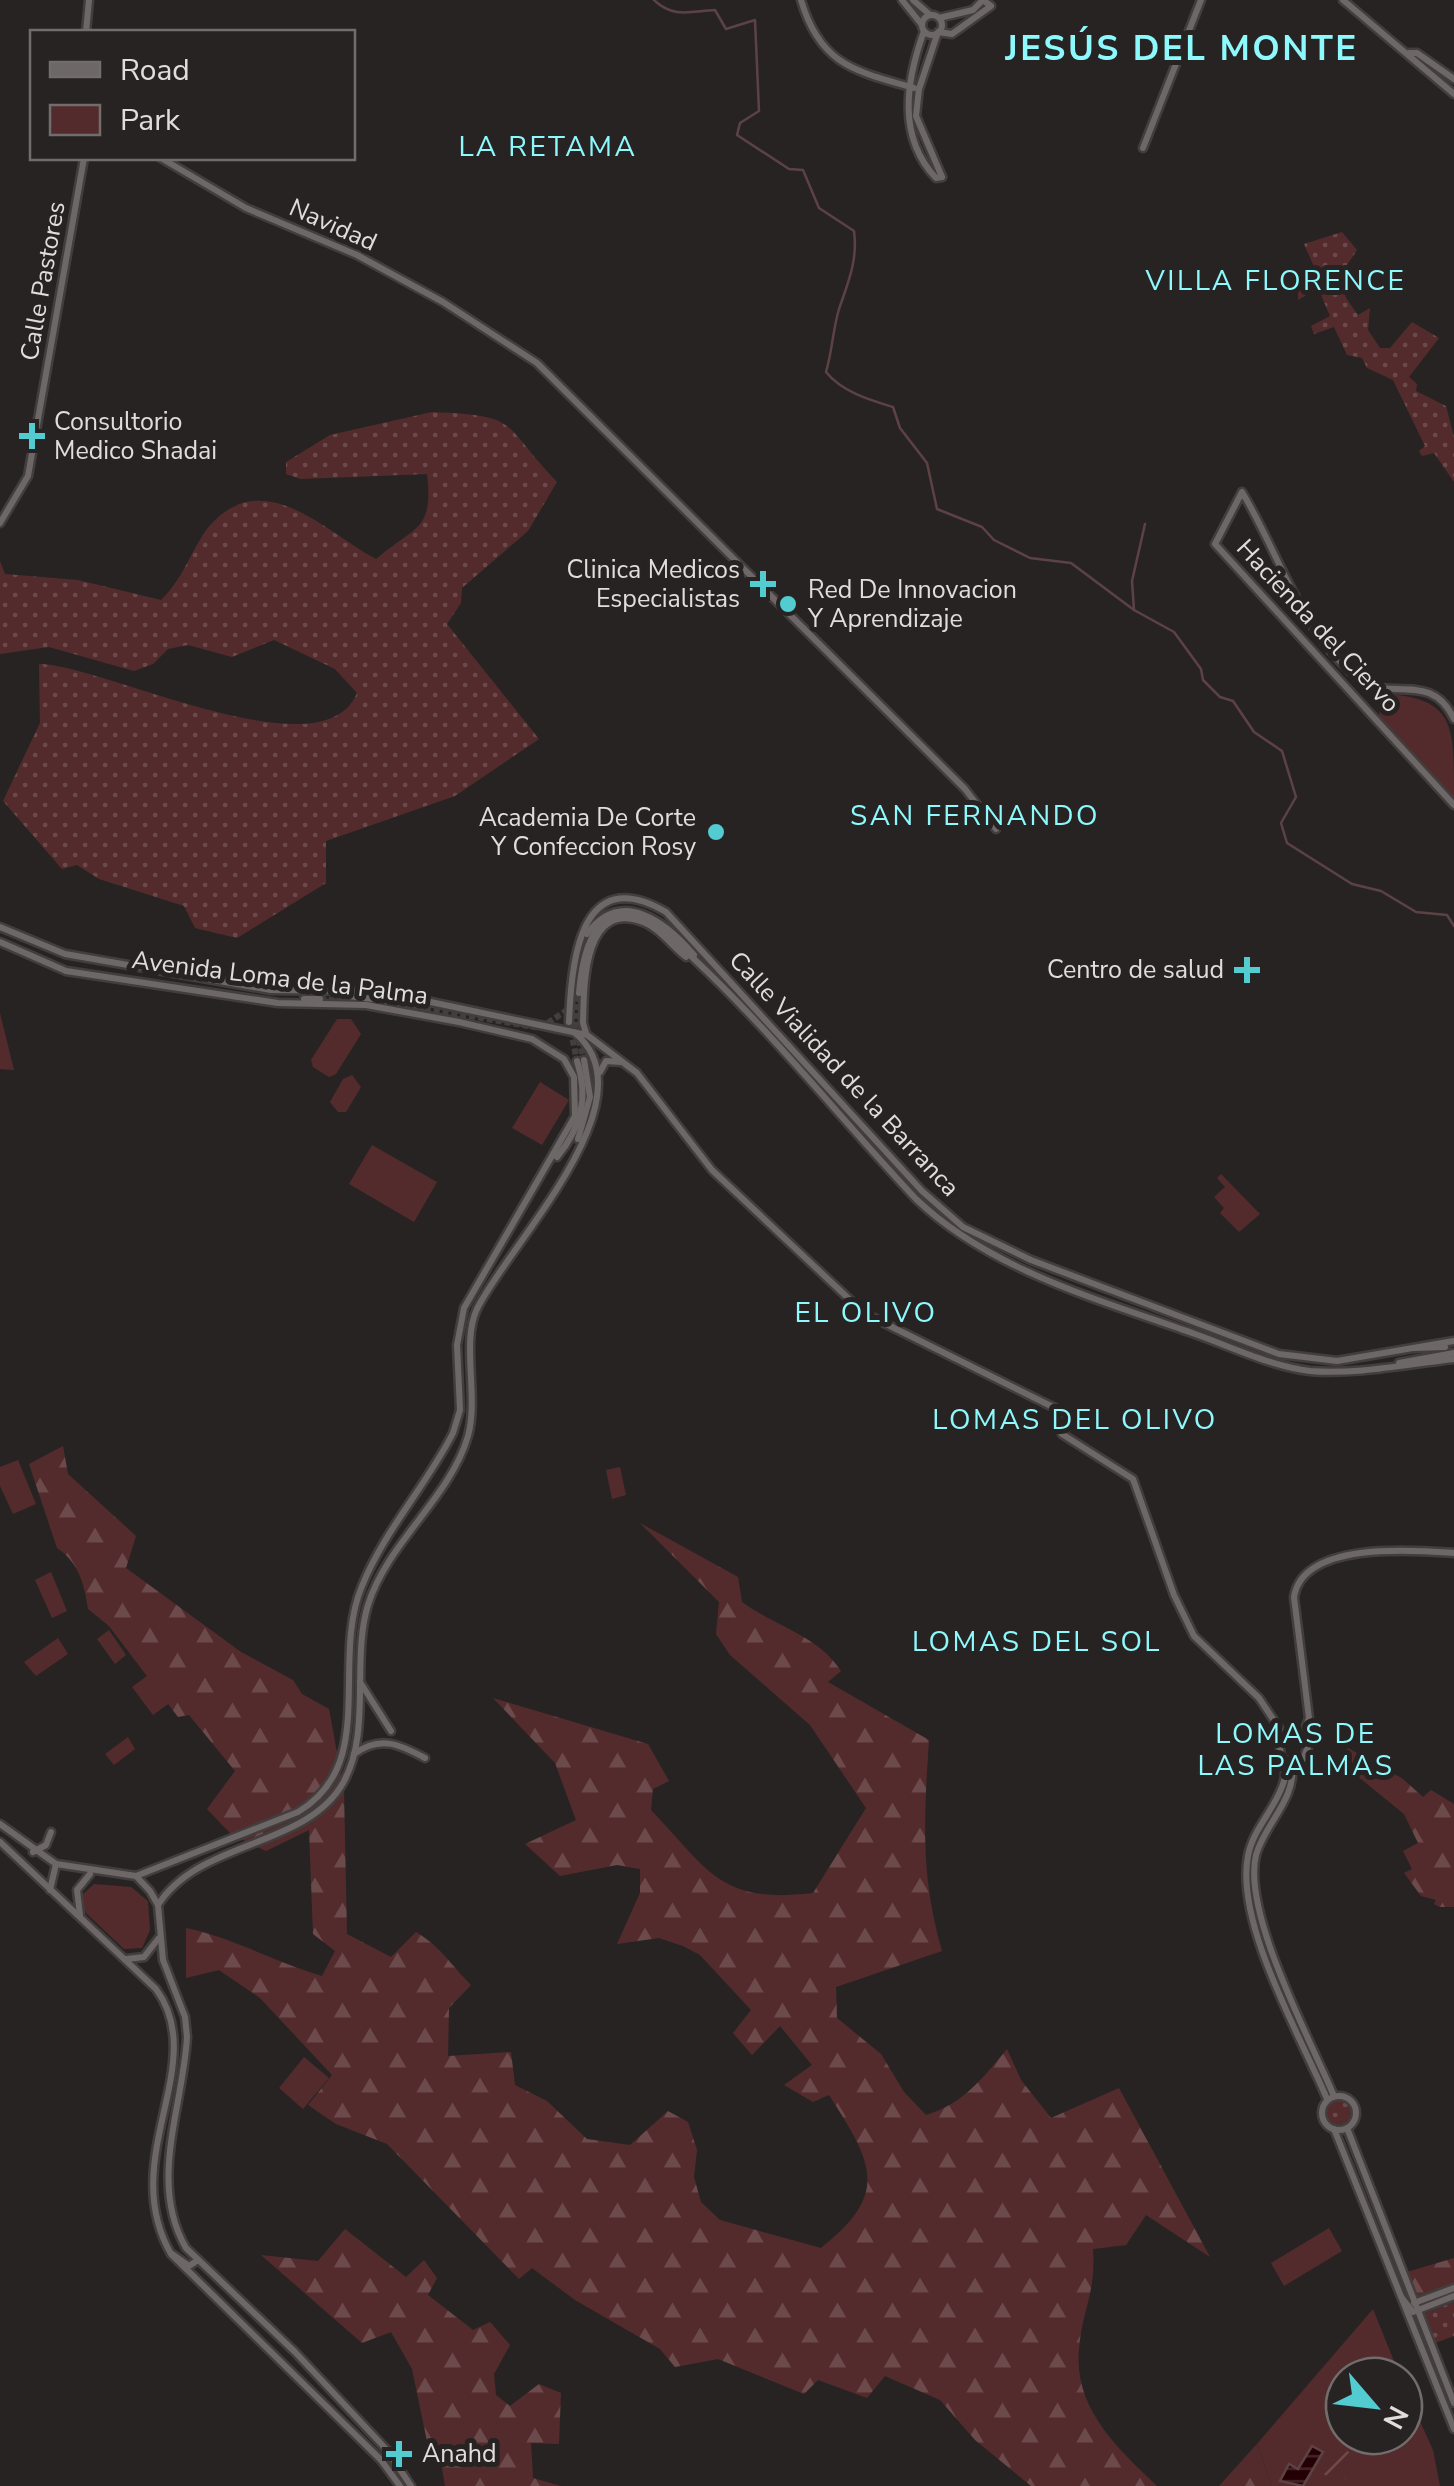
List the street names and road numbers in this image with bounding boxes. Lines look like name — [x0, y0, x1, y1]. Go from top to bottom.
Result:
street label: Navidad — [284, 191, 382, 259]
street label: Calle Pastores — [12, 199, 74, 363]
street label: Hacienda del Ciervo — [1229, 532, 1407, 720]
street label: Avenida Loma de la Palma — [130, 943, 430, 1013]
street label: Calle Vialidad de la Barranca — [721, 944, 967, 1204]

